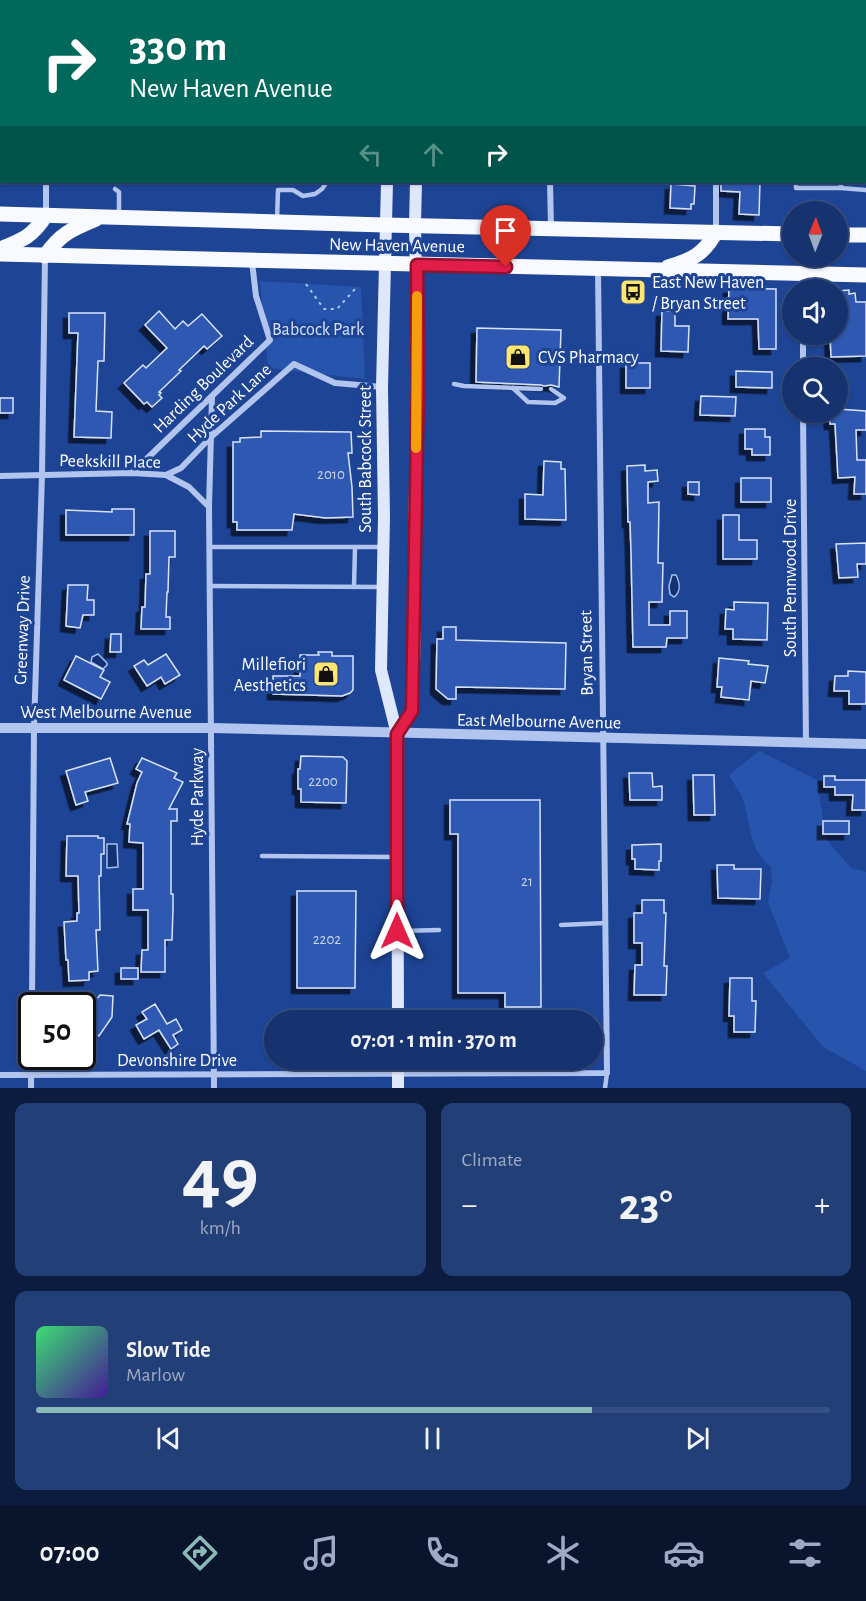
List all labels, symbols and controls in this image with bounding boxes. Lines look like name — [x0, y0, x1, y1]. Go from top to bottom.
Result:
icon: right — [30, 24, 108, 102]
text: 330 m — [129, 26, 227, 68]
text: New Haven Avenue — [129, 75, 333, 102]
icon: left — [354, 138, 387, 171]
icon: ahead — [417, 138, 450, 171]
icon: right — [480, 138, 513, 171]
north arrow — [782, 201, 848, 267]
map controls — [782, 201, 848, 423]
pin — [480, 205, 531, 267]
icon: arrive — [489, 214, 522, 247]
street label: New Haven Avenue — [329, 236, 465, 256]
place label: East New Haven / Bryan Street — [652, 274, 764, 313]
bus stop icon: East New Haven / Bryan Street — [618, 277, 648, 307]
button: sound — [782, 279, 848, 345]
park label: Babcock Park — [272, 321, 365, 339]
street label: Harding Boulevard — [150, 333, 257, 437]
shop icon: CVS Pharmacy — [503, 342, 533, 372]
place label: CVS Pharmacy — [538, 349, 639, 367]
button: search — [782, 357, 848, 423]
street label: Hyde Park Lane — [184, 361, 275, 447]
street label: South Babcock Street — [357, 385, 375, 533]
street label: Peekskill Place — [59, 452, 161, 472]
house number: 2010 — [317, 467, 345, 482]
street label: South Pennwood Drive — [782, 499, 800, 657]
street label: Greenway Drive — [12, 575, 34, 685]
street label: Bryan Street — [577, 610, 597, 696]
place label: Millefiori Aesthetics — [234, 656, 306, 695]
shop icon: Millefiori Aesthetics — [311, 659, 341, 689]
street label: West Melbourne Avenue — [20, 704, 192, 722]
street label: East Melbourne Avenue — [457, 712, 621, 732]
street label: Hyde Parkway — [189, 747, 207, 846]
house number: 2200 — [308, 774, 338, 789]
house number: 21 — [521, 874, 533, 889]
position arrow — [365, 899, 429, 963]
house number: 2202 — [313, 932, 341, 947]
speed limit sign: 50 — [18, 992, 96, 1070]
text: 07:01 · 1 min · 370 m — [350, 1029, 517, 1051]
street label: Devonshire Drive — [117, 1052, 237, 1070]
text: 49 — [182, 1138, 259, 1216]
text: Climate — [462, 1150, 522, 1170]
text: 23° — [619, 1183, 673, 1228]
text: − — [462, 1189, 477, 1222]
text: + — [814, 1189, 830, 1222]
text: km/h — [200, 1218, 241, 1238]
text: Slow Tide — [126, 1339, 211, 1361]
text: Marlow — [126, 1365, 185, 1385]
icon: previous — [152, 1422, 185, 1455]
icon: pause — [416, 1422, 449, 1455]
icon: next — [681, 1422, 714, 1455]
icon: directions — [179, 1532, 221, 1574]
icon: music — [300, 1532, 342, 1574]
icon: phone — [421, 1532, 463, 1574]
icon: climate — [542, 1532, 584, 1574]
icon: car — [663, 1532, 705, 1574]
icon: filters — [784, 1532, 826, 1574]
text: 07:00 — [40, 1539, 100, 1566]

